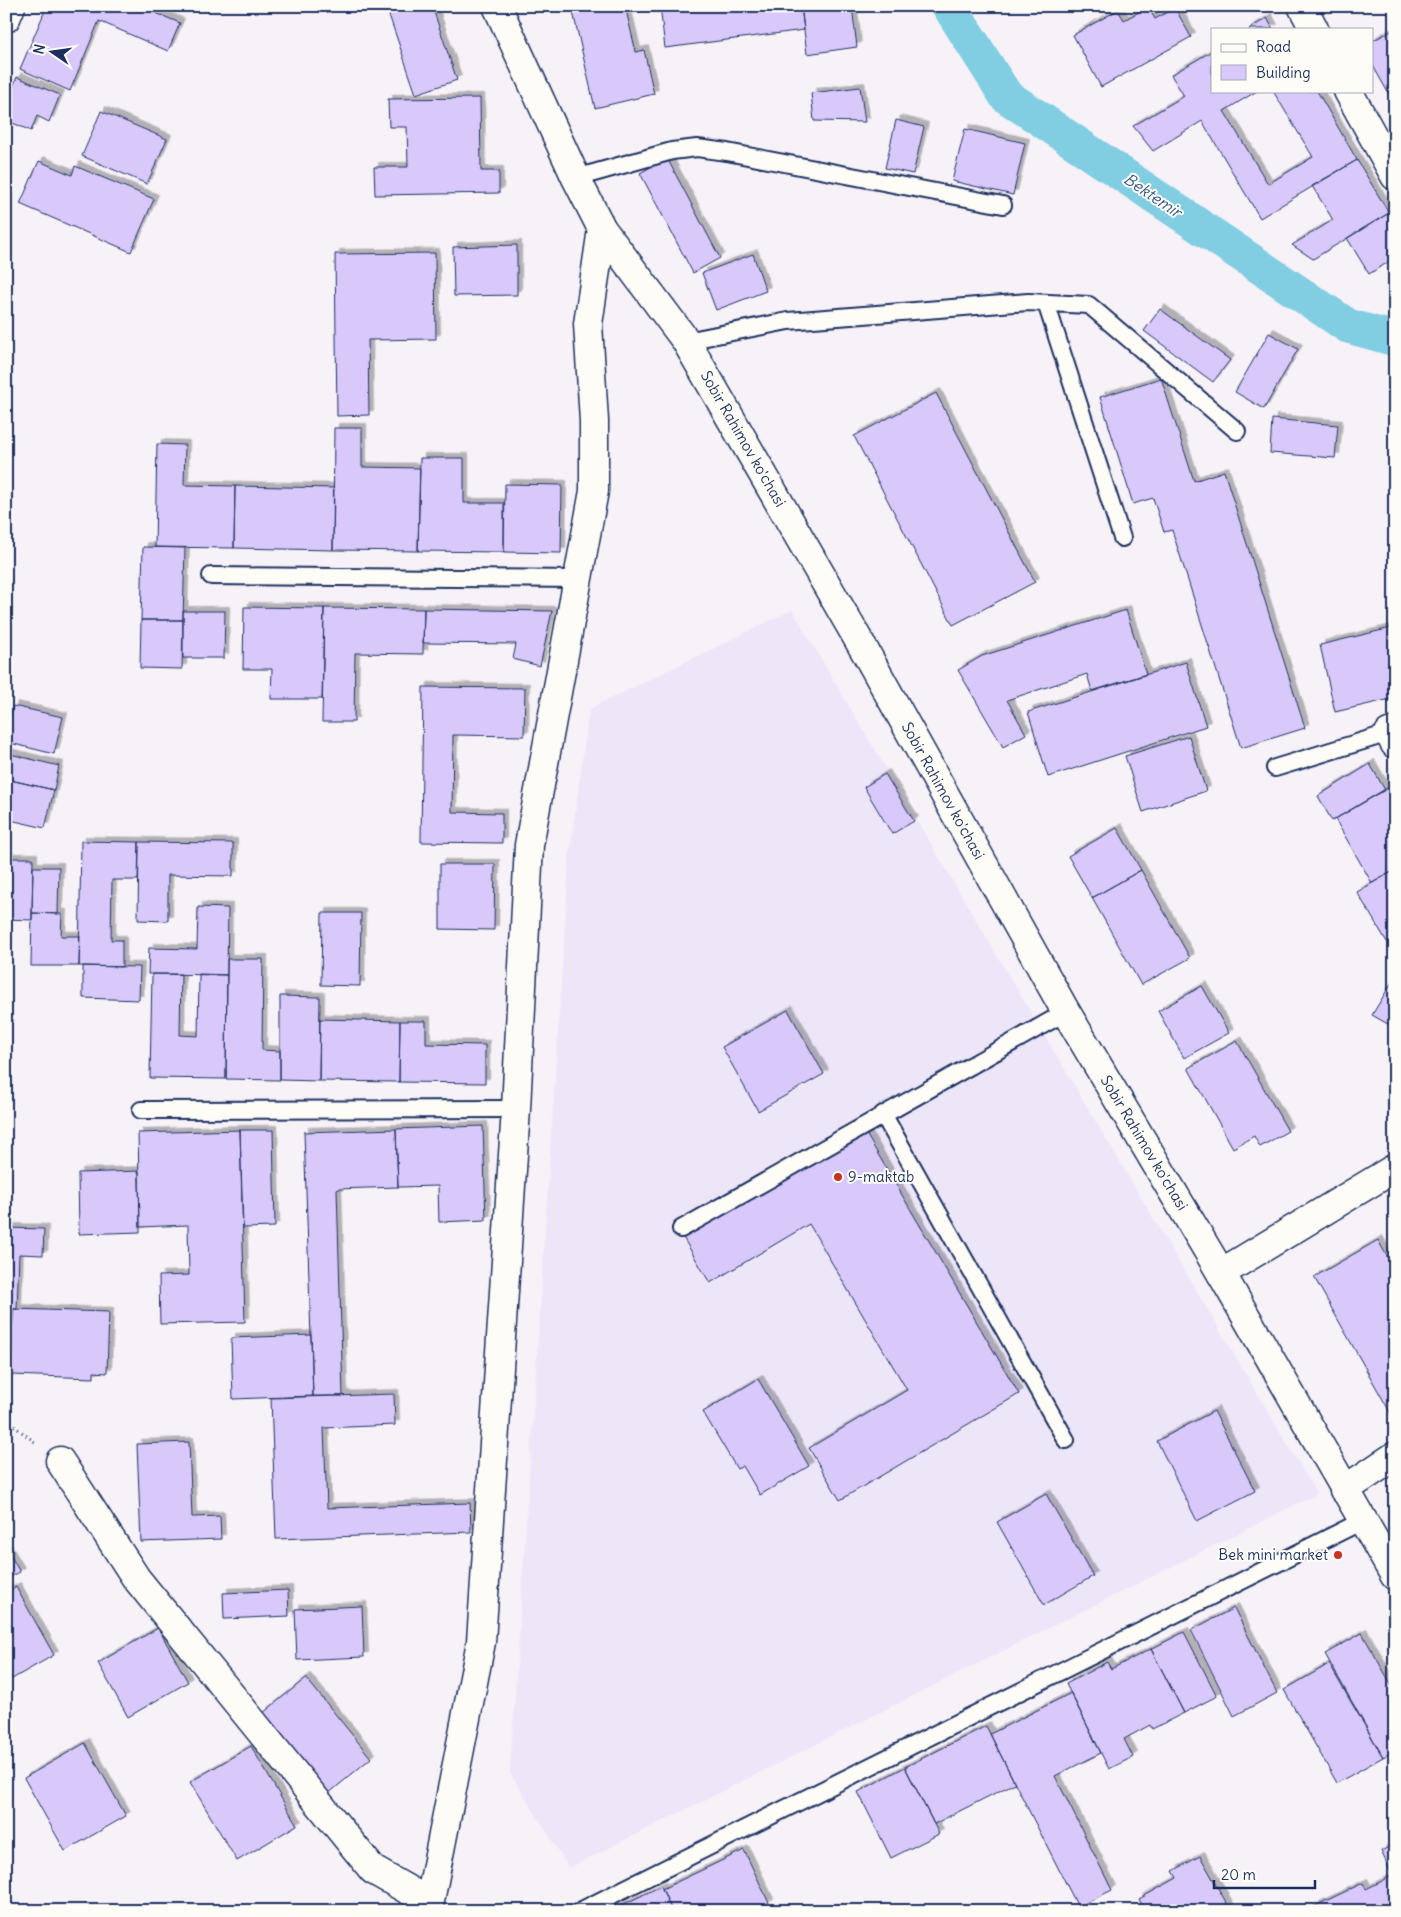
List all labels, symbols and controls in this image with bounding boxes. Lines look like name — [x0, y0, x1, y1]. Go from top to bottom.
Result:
north arrow — [28, 28, 78, 78]
legend — [1211, 28, 1374, 92]
text: Road — [1256, 37, 1291, 56]
text: N — [29, 42, 49, 56]
text: Building — [1256, 63, 1311, 82]
water label: Bektemir — [1120, 168, 1188, 223]
street label: Sobir Rahimov ko'chasi — [697, 367, 790, 510]
street label: Sobir Rahimov ko'chasi — [898, 719, 989, 863]
street label: Sobir Rahimov ko'chasi — [1097, 1072, 1192, 1214]
place label: 9-maktab — [848, 1167, 914, 1186]
marker: 9-maktab — [832, 1171, 844, 1183]
place label: Bek mini market — [1218, 1545, 1328, 1564]
marker: Bek mini market — [1332, 1549, 1344, 1561]
scale bar — [1214, 1857, 1315, 1889]
text: 20 m — [1221, 1865, 1256, 1884]

